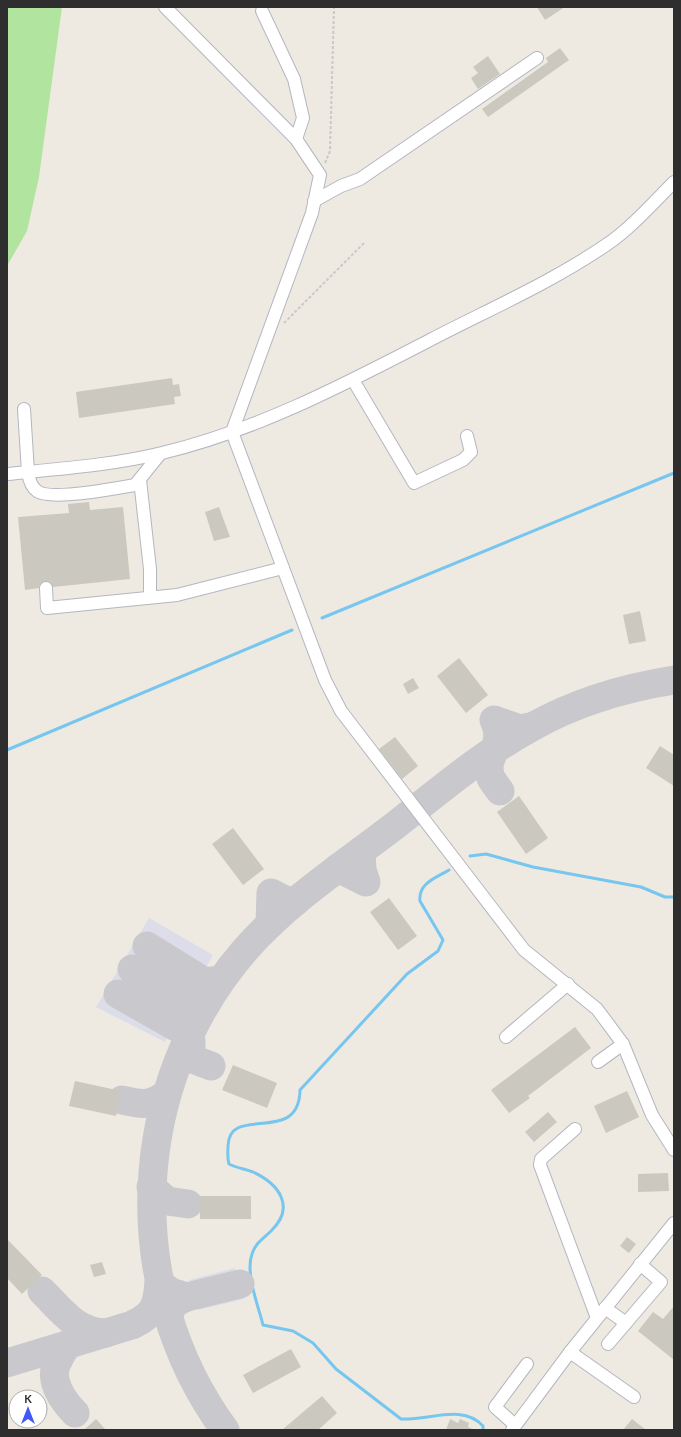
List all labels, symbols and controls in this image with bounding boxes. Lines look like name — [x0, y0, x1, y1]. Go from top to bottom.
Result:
north arrow — [8, 1389, 48, 1429]
text: K — [24, 1392, 32, 1405]

